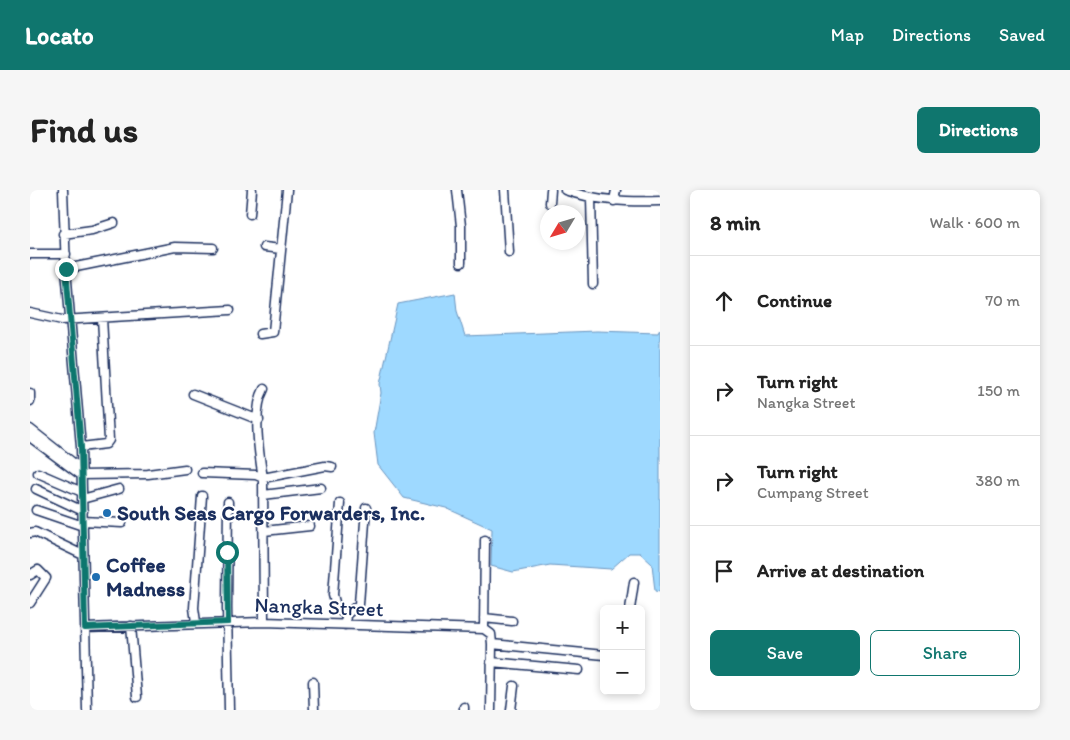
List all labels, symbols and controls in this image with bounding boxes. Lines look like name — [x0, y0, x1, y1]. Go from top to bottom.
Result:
text: Locato — [25, 21, 94, 50]
text: Map — [831, 24, 864, 46]
text: Directions — [892, 24, 971, 46]
text: Saved — [999, 24, 1045, 46]
button: Directions — [917, 107, 1040, 153]
text: Find us — [30, 109, 138, 151]
north arrow — [540, 205, 585, 250]
text: 8 min — [710, 210, 760, 235]
text: Walk · 600 m — [930, 213, 1020, 232]
route end — [55, 258, 78, 281]
icon: ahead — [710, 287, 738, 315]
text: Continue — [757, 289, 832, 312]
text: 70 m — [985, 291, 1020, 310]
text: Turn right — [757, 370, 838, 393]
icon: right — [710, 377, 738, 405]
text: 150 m — [977, 381, 1020, 400]
text: Nangka Street — [757, 393, 855, 412]
text: Turn right — [757, 460, 838, 483]
icon: right — [710, 467, 738, 495]
text: 380 m — [976, 471, 1020, 490]
text: Cumpang Street — [757, 483, 869, 502]
place label: South Seas Cargo Forwarders, Inc. — [117, 500, 425, 526]
marker: South Seas Cargo Forwarders, Inc. — [101, 507, 113, 519]
route start — [216, 541, 239, 564]
place label: Coffee Madness — [106, 552, 185, 601]
icon: arrive — [710, 557, 738, 585]
text: Arrive at destination — [757, 559, 924, 582]
marker: Coffee Madness — [90, 571, 102, 583]
street label: Nangka Street — [254, 592, 384, 621]
map controls — [600, 605, 645, 695]
button: + — [600, 605, 645, 650]
button: Save — [710, 630, 860, 676]
button: Share — [870, 630, 1020, 676]
button: − — [600, 650, 645, 695]

